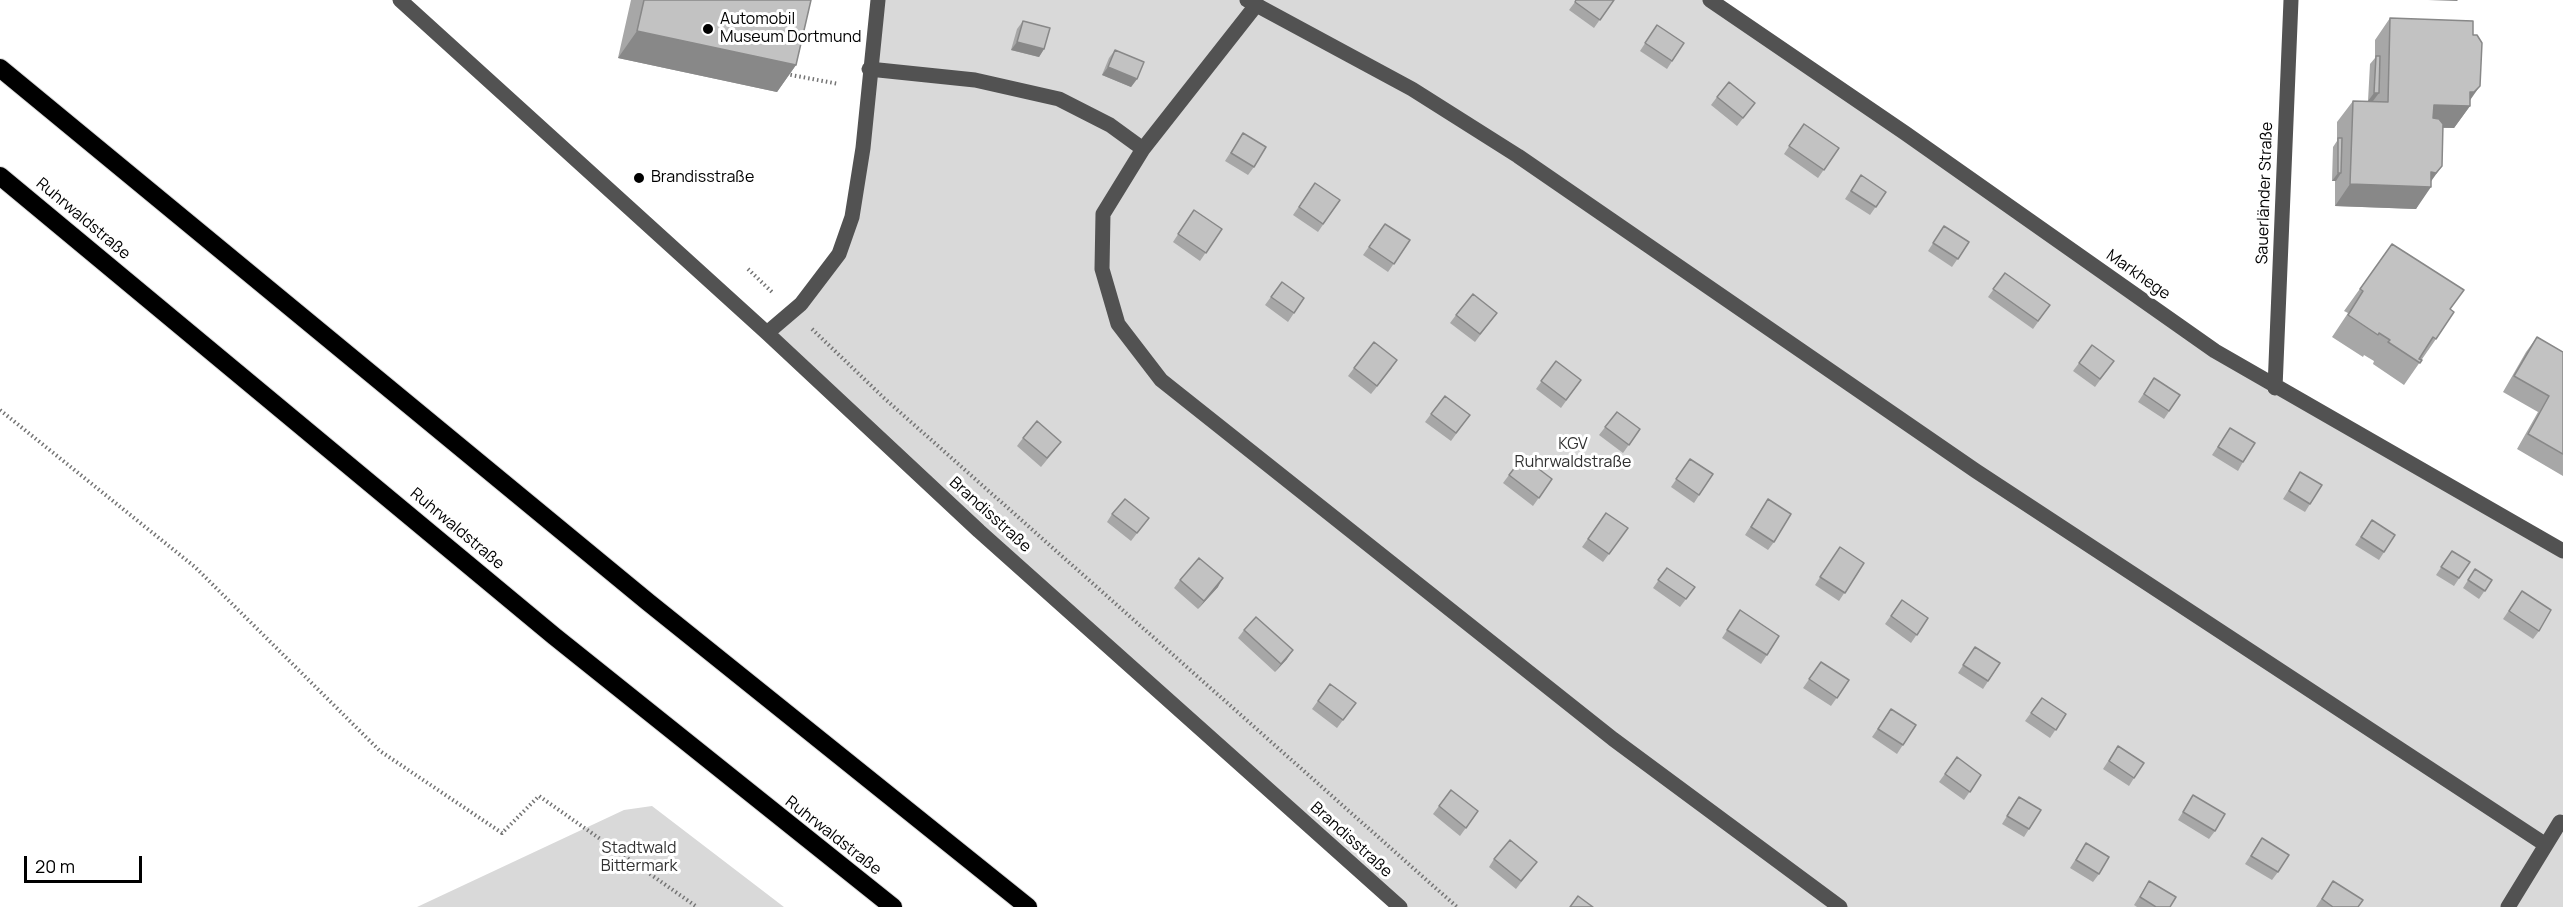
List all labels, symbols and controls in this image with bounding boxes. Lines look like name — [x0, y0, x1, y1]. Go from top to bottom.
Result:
place label: Automobil Museum Dortmund — [720, 10, 861, 48]
marker: Automobil Museum Dortmund — [701, 22, 715, 36]
street label: Sauerländer Straße — [2253, 121, 2277, 265]
place label: Brandisstraße — [651, 168, 754, 188]
marker: Brandisstraße — [632, 171, 646, 185]
street label: Ruhrwaldstraße — [32, 174, 134, 264]
street label: Markhege — [2102, 246, 2174, 304]
park label: KGV Ruhrwaldstraße — [1515, 435, 1631, 473]
street label: Brandisstraße — [945, 473, 1035, 557]
street label: Ruhrwaldstraße — [406, 484, 508, 574]
street label: Ruhrwaldstraße — [781, 792, 885, 880]
street label: Brandisstraße — [1306, 798, 1396, 882]
park label: Stadtwald Bittermark — [601, 839, 677, 877]
scale bar — [27, 844, 146, 882]
text: 20 m — [35, 854, 75, 878]

